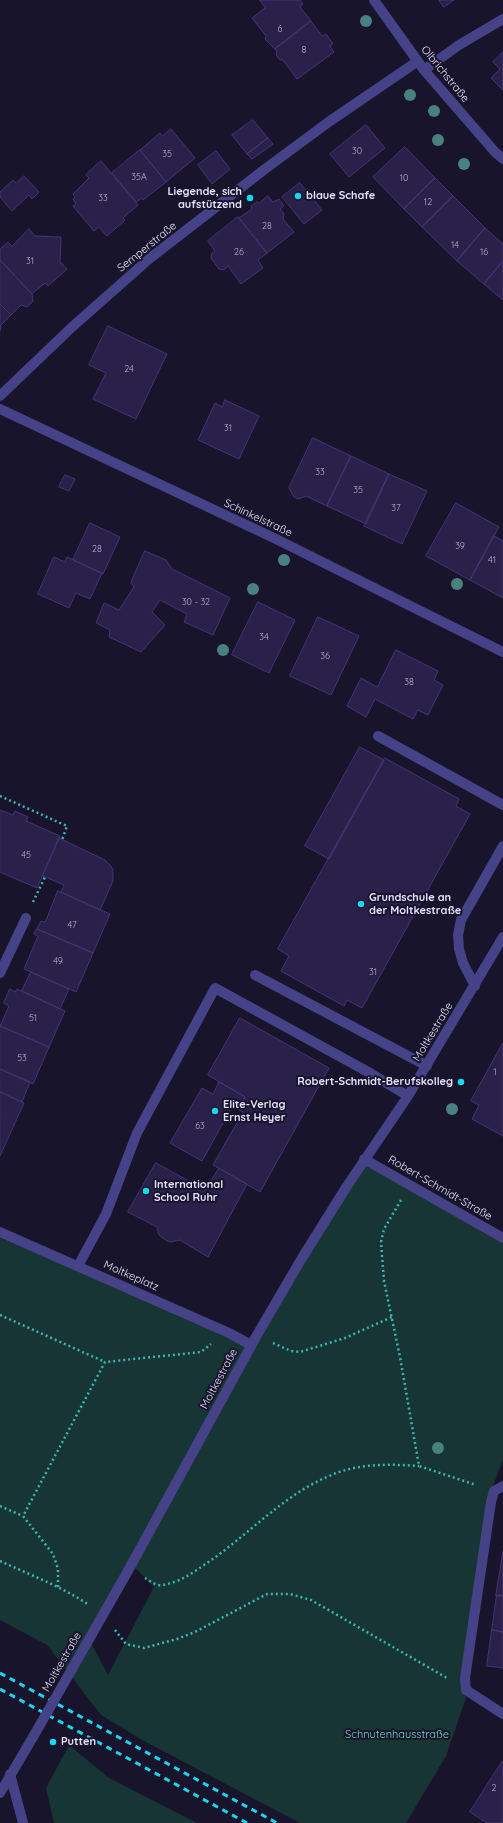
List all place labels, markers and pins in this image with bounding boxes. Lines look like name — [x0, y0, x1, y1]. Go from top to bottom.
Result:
place label: Liegende, sich aufstützend — [167, 185, 242, 211]
place label: blaue Schafe — [306, 189, 375, 203]
marker: blaue Schafe — [293, 191, 303, 201]
marker: Liegende, sich aufstützend — [245, 193, 255, 203]
place label: Grundschule an der Moltkestraße — [369, 891, 461, 917]
marker: Grundschule an der Moltkestraße — [356, 899, 366, 909]
place label: Robert-Schmidt-Berufskolleg — [297, 1075, 453, 1089]
marker: Robert-Schmidt-Berufskolleg — [456, 1077, 466, 1087]
place label: Elite-Verlag Ernst Heyer — [223, 1098, 286, 1124]
marker: Elite-Verlag Ernst Heyer — [210, 1106, 220, 1116]
place label: International School Ruhr — [154, 1178, 223, 1204]
marker: International School Ruhr — [141, 1186, 151, 1196]
place label: Putten — [61, 1735, 96, 1749]
marker: Putten — [48, 1737, 58, 1747]

